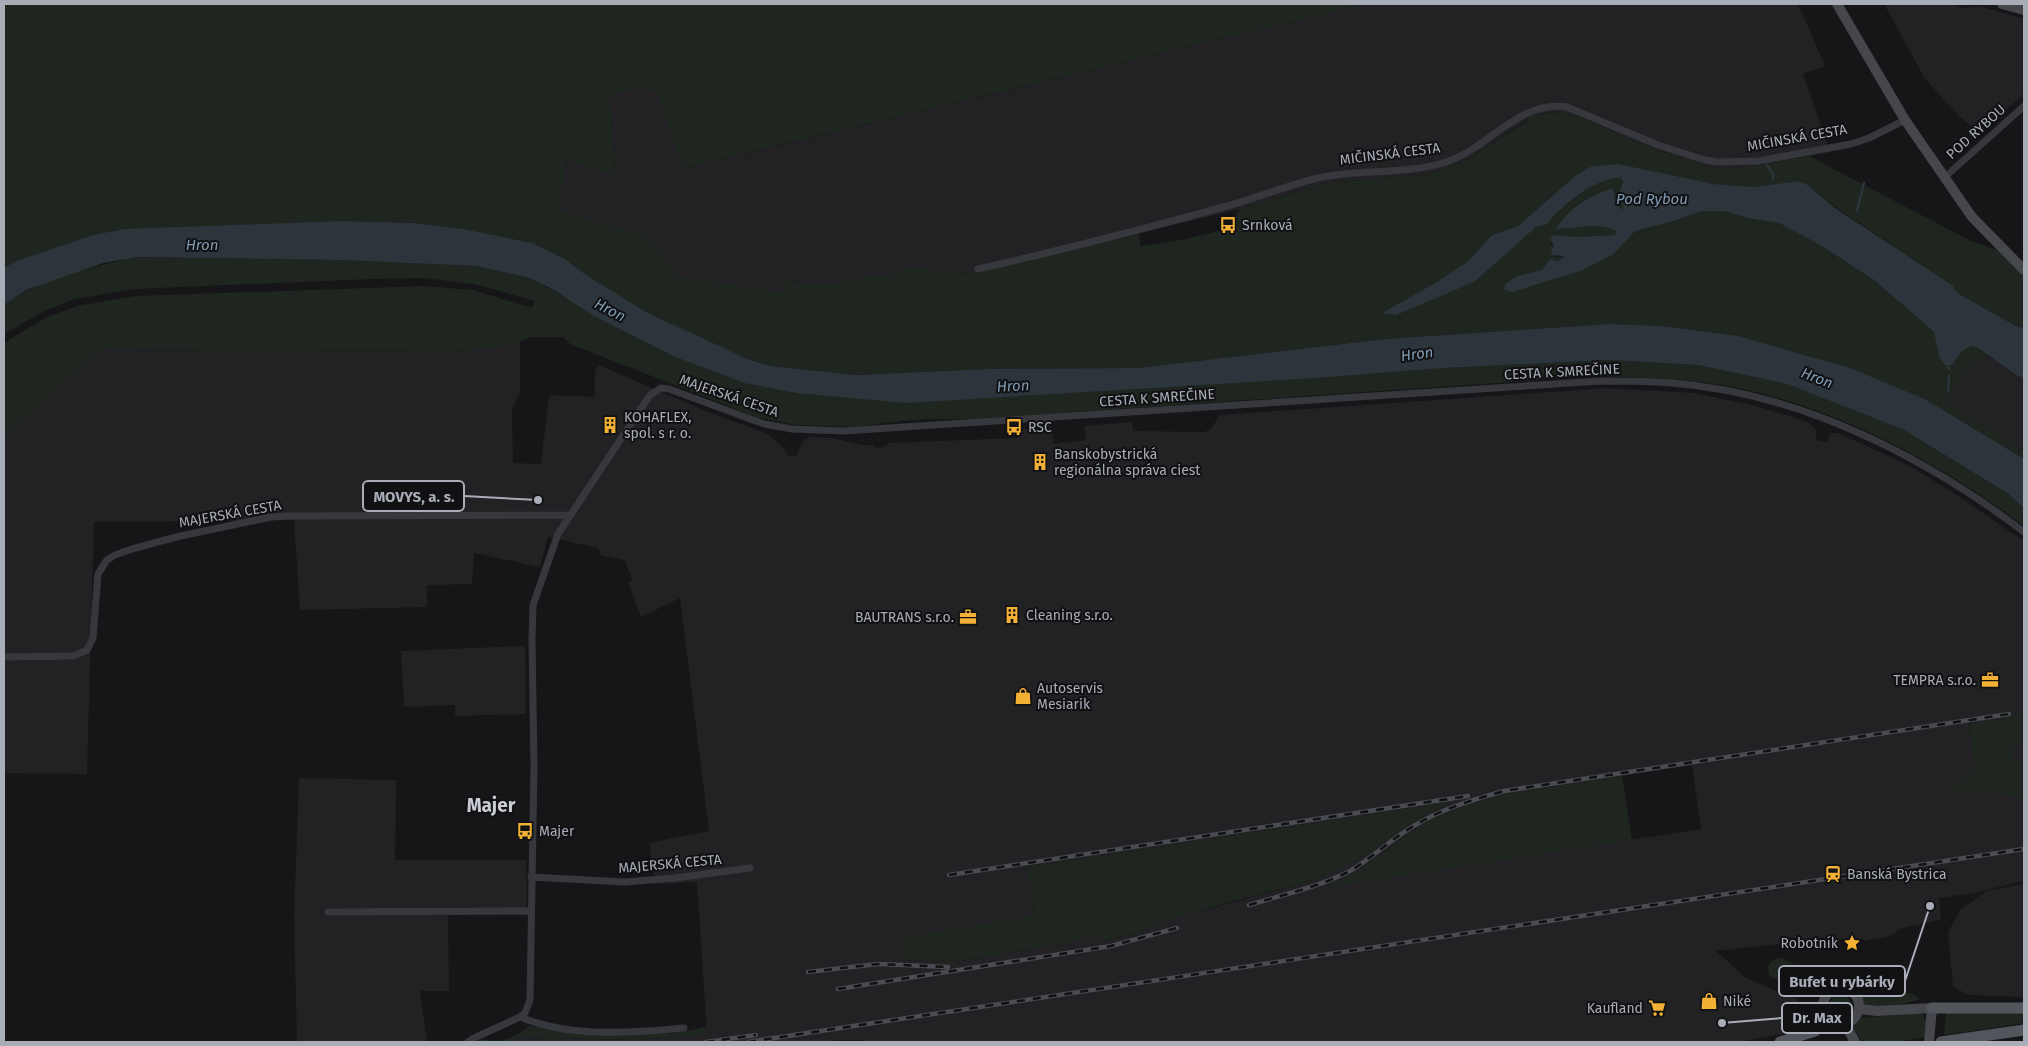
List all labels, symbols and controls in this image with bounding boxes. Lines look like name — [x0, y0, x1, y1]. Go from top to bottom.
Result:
street label: POD RYBOU — [1943, 101, 2009, 163]
street label: MIČINSKÁ CESTA — [1746, 120, 1848, 155]
street label: MIČINSKÁ CESTA — [1339, 138, 1441, 169]
water label: Pod Rybou — [1616, 190, 1688, 208]
bus stop icon: Srnková — [1218, 215, 1238, 235]
place label: Srnková — [1242, 217, 1293, 234]
water label: Hron — [186, 236, 218, 254]
water label: Hron — [591, 295, 629, 325]
water label: Hron — [1400, 343, 1434, 365]
street label: CESTA K SMREČINE — [1504, 359, 1620, 384]
water label: Hron — [1798, 364, 1836, 392]
street label: MAJERSKÁ CESTA — [677, 370, 781, 421]
water label: Hron — [996, 376, 1030, 396]
street label: CESTA K SMREČINE — [1099, 384, 1215, 411]
place label: KOHAFLEX, spol. s r. o. — [624, 409, 692, 442]
building icon: KOHAFLEX, spol. s r. o. — [600, 415, 620, 435]
bus stop icon: RSC — [1004, 417, 1024, 437]
place label: RSC — [1028, 419, 1052, 436]
place label: Banskobystrická regionálna správa ciest — [1054, 446, 1201, 479]
building icon: Banskobystrická regionálna správa ciest — [1030, 452, 1050, 472]
callout: MOVYS, a. s. — [363, 481, 464, 511]
text: MOVYS, a. s. — [373, 488, 455, 506]
street label: MAJERSKÁ CESTA — [177, 496, 283, 531]
building icon: Cleaning s.r.o. — [1002, 605, 1022, 625]
office icon: BAUTRANS s.r.o. — [958, 607, 978, 627]
place label: Cleaning s.r.o. — [1026, 607, 1113, 624]
place label: BAUTRANS s.r.o. — [855, 609, 954, 626]
office icon: TEMPRA s.r.o. — [1980, 670, 2000, 690]
place label: TEMPRA s.r.o. — [1893, 672, 1976, 689]
place label: Autoservis Mesiarik — [1037, 680, 1104, 713]
shop icon: Autoservis Mesiarik — [1013, 686, 1033, 706]
district label: Majer — [467, 794, 516, 817]
bus stop icon: Majer — [515, 821, 535, 841]
place label: Majer — [539, 823, 575, 840]
street label: MAJERSKÁ CESTA — [618, 850, 722, 877]
station icon: Banská Bystrica — [1823, 864, 1843, 884]
place label: Banská Bystrica — [1847, 866, 1947, 883]
place icon: Robotník — [1842, 933, 1862, 953]
place label: Robotník — [1781, 935, 1839, 952]
callout: Bufet u rybárky — [1779, 966, 1905, 996]
text: Bufet u rybárky — [1789, 973, 1895, 991]
shop icon: Niké — [1699, 991, 1719, 1011]
place label: Niké — [1723, 993, 1751, 1010]
supermarket icon: Kaufland — [1647, 998, 1667, 1018]
place label: Kaufland — [1587, 1000, 1643, 1017]
callout: Dr. Max — [1782, 1003, 1852, 1033]
text: Dr. Max — [1792, 1009, 1842, 1027]

